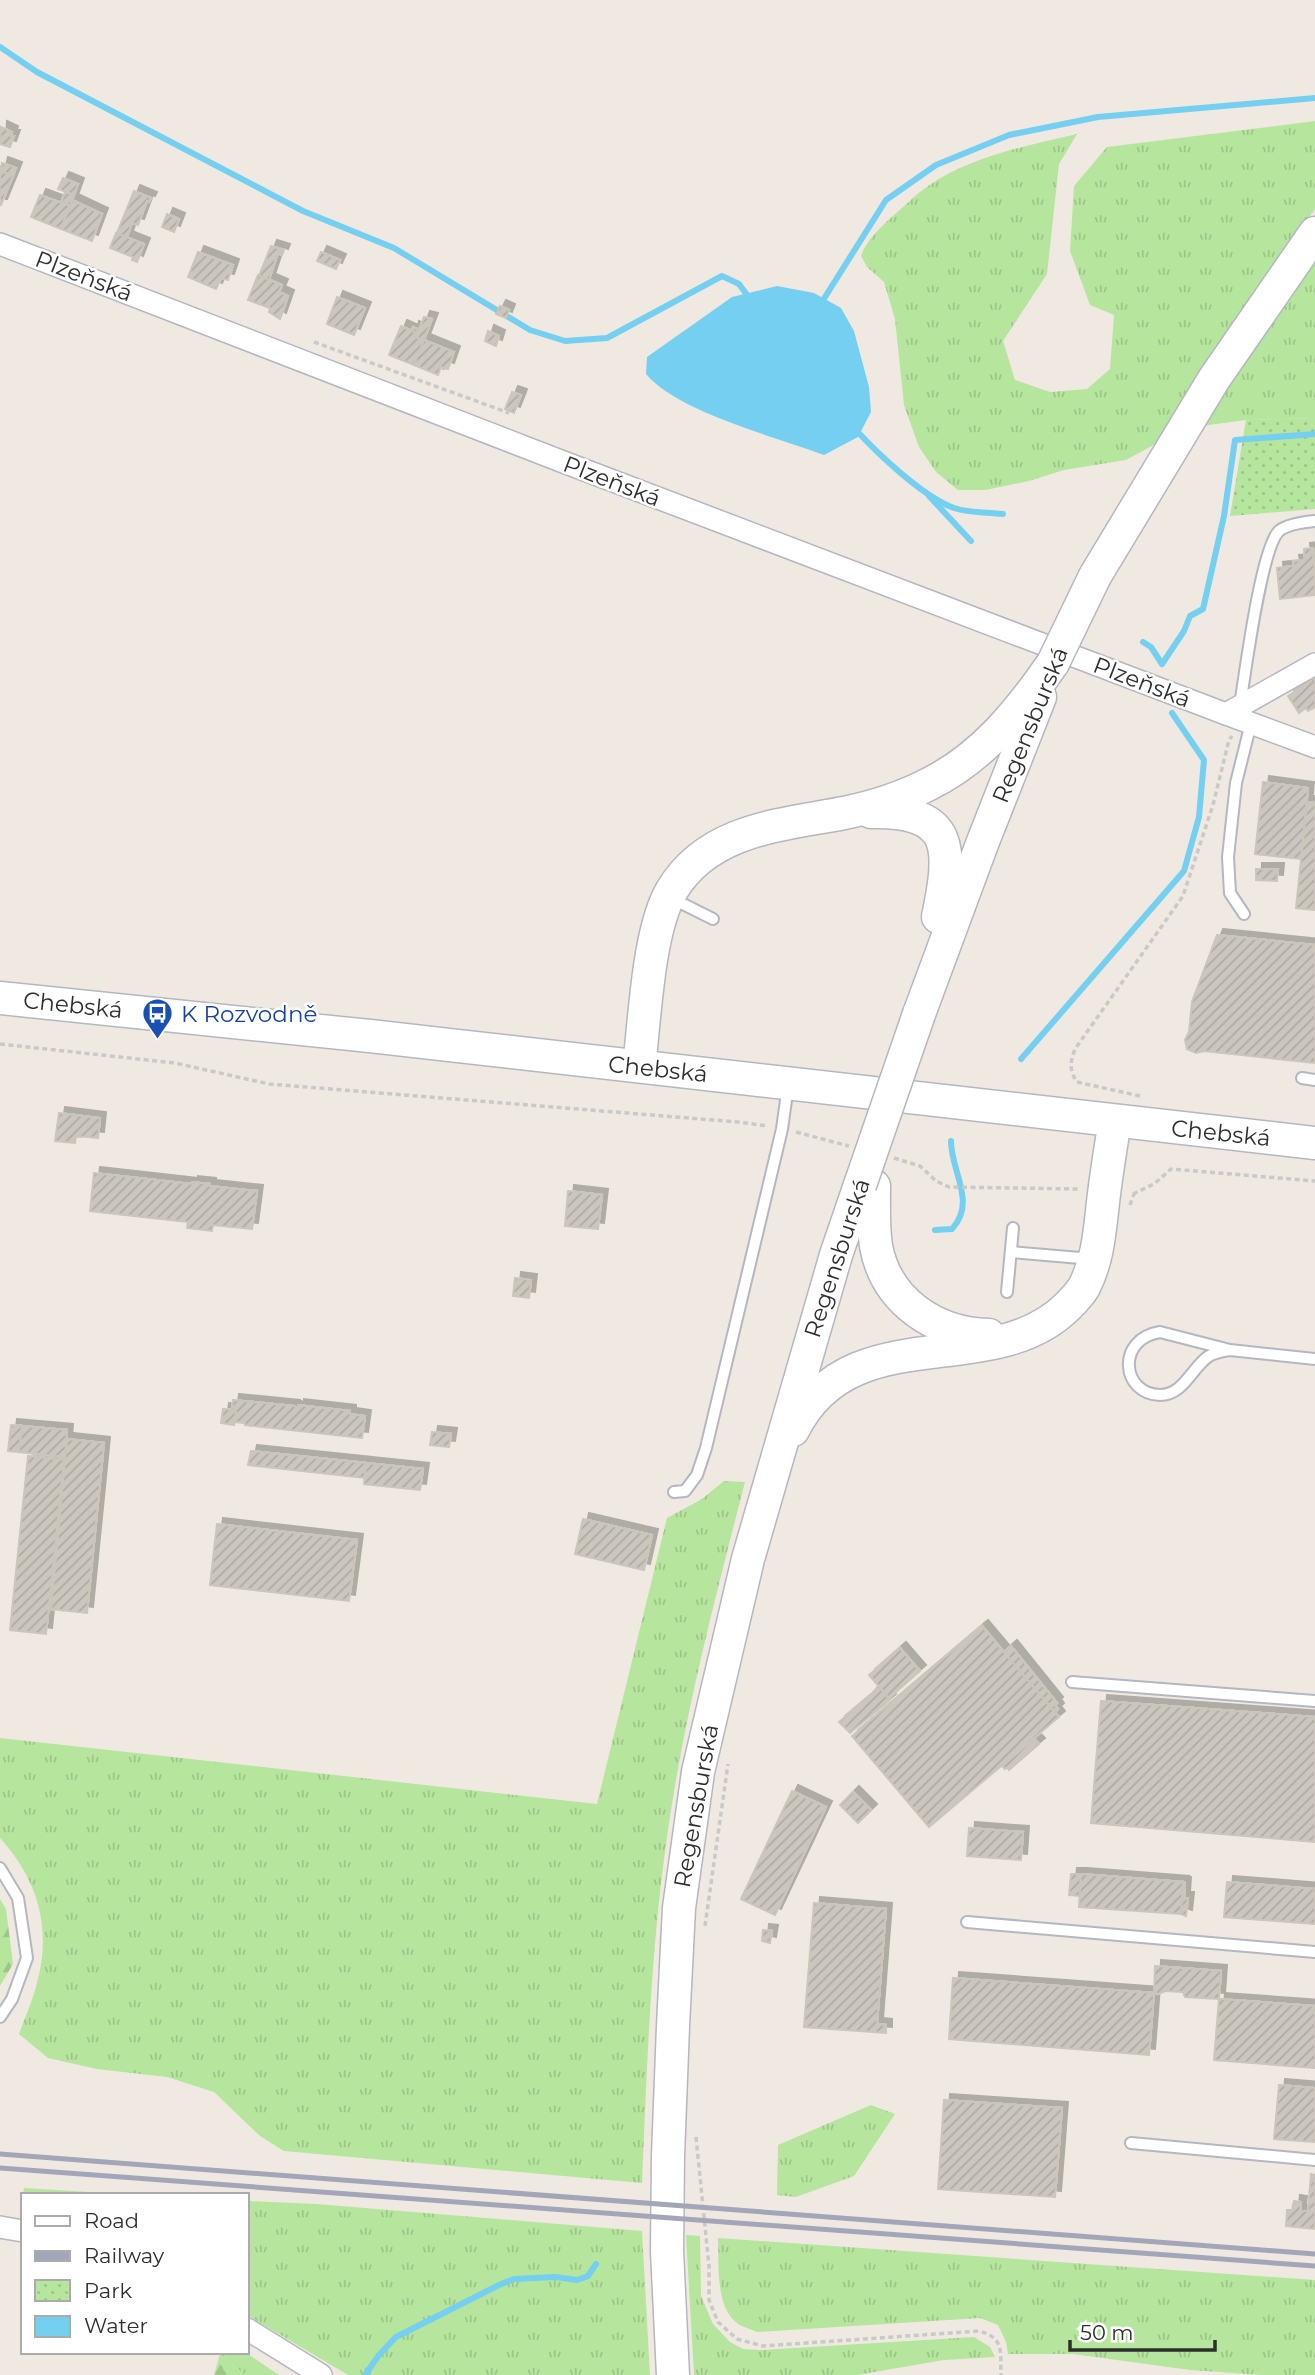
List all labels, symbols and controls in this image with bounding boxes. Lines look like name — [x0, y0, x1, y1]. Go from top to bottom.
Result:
street label: Plzeňská — [31, 245, 137, 307]
street label: Plzeňská — [559, 450, 665, 512]
street label: Regensburská — [986, 643, 1074, 807]
street label: Plzeňská — [1089, 651, 1195, 713]
street label: Chebská — [22, 986, 124, 1024]
bus stop icon: K Rozvodně — [141, 997, 175, 1041]
place label: K Rozvodně — [181, 1000, 317, 1028]
street label: Chebská — [607, 1050, 709, 1088]
street label: Chebská — [1170, 1114, 1272, 1152]
street label: Regensburská — [798, 1175, 876, 1341]
street label: Regensburská — [668, 1722, 724, 1890]
legend — [21, 2193, 248, 2354]
text: Road — [84, 2208, 139, 2233]
text: Railway — [84, 2243, 165, 2268]
text: Park — [84, 2278, 132, 2303]
scale bar — [1070, 2308, 1215, 2352]
text: Water — [84, 2313, 148, 2338]
text: 50 m — [1080, 2320, 1134, 2345]

